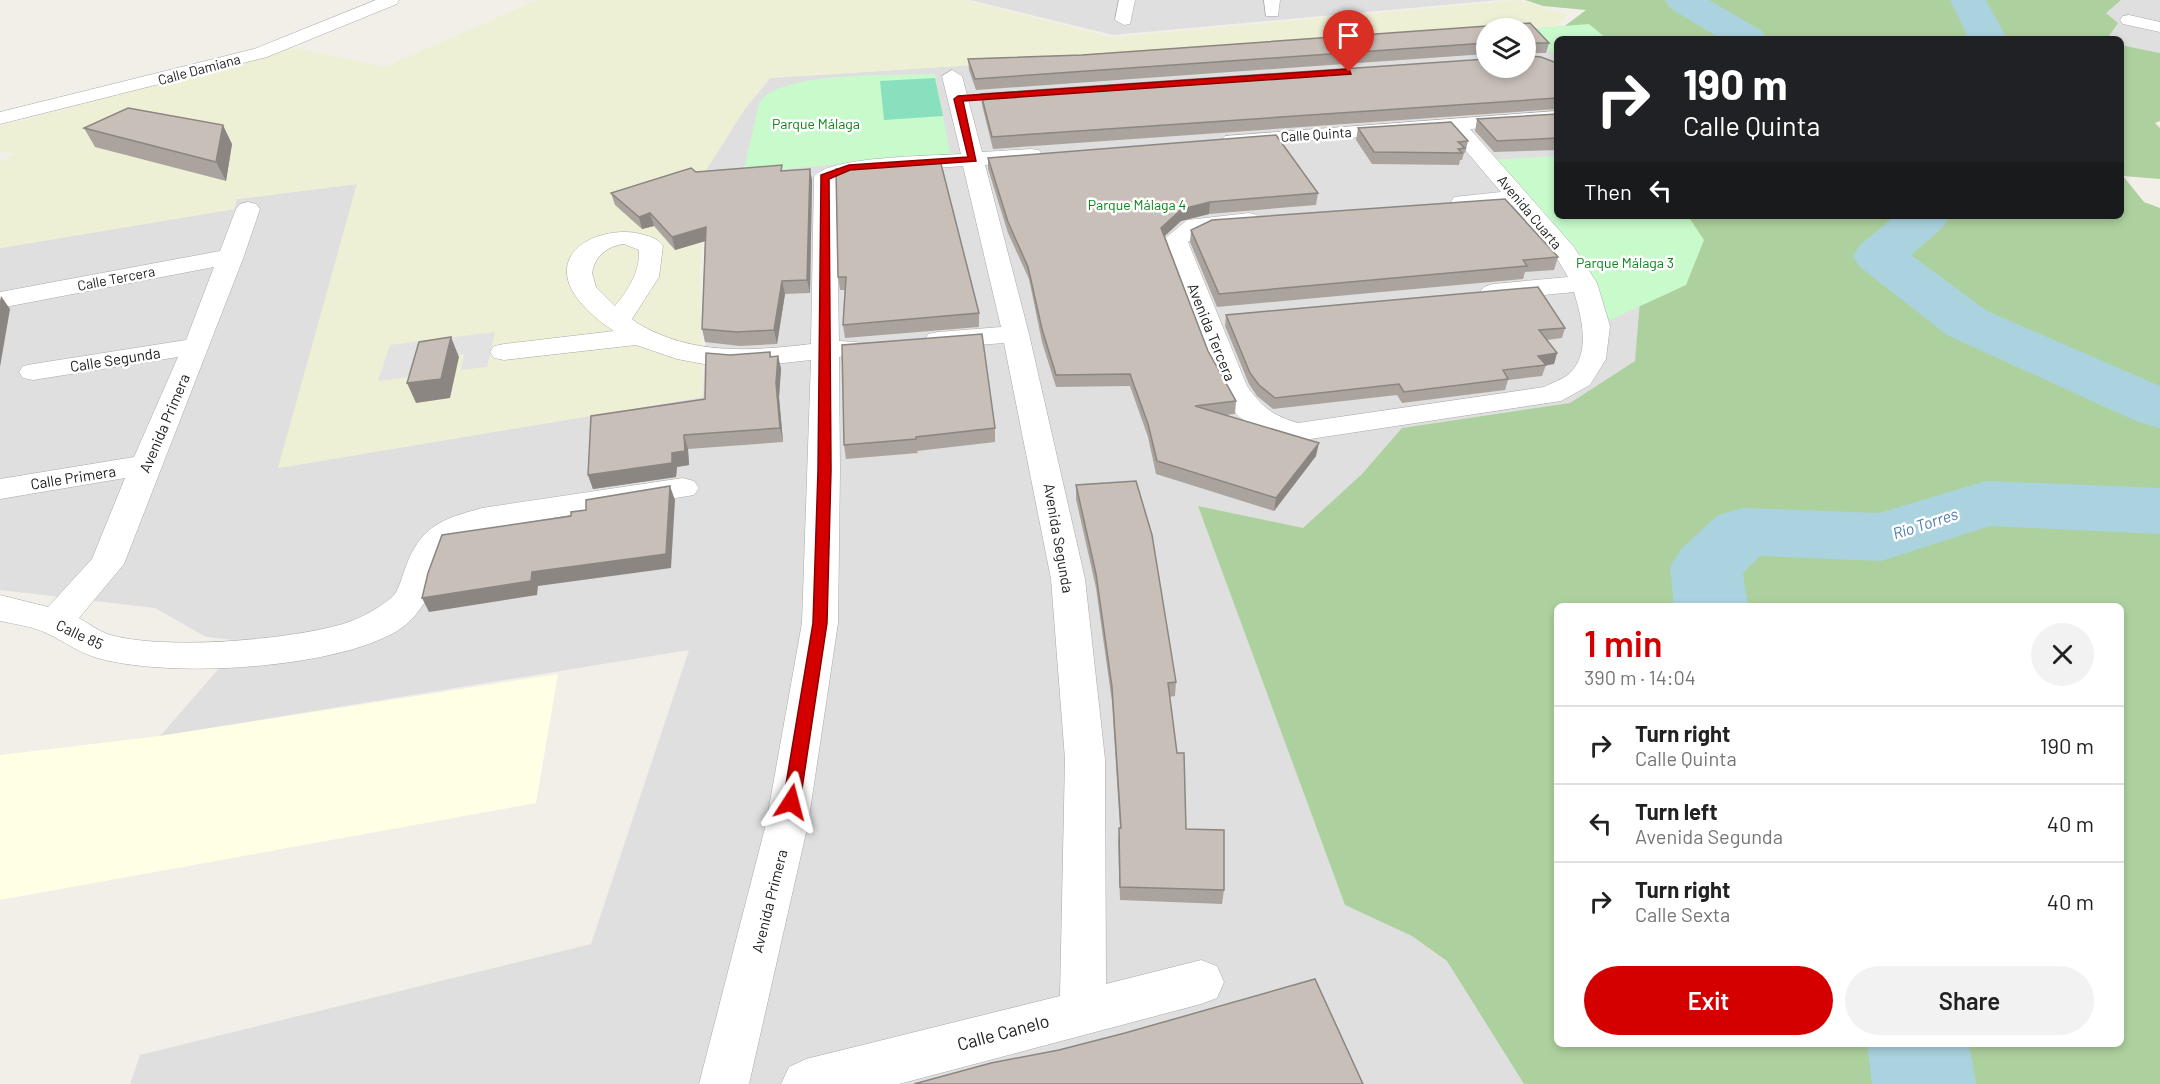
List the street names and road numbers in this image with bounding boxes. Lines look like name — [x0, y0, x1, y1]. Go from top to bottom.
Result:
street label: Calle Damiana — [156, 50, 242, 88]
street label: Calle Quinta — [1280, 123, 1352, 145]
street label: Avenida Cuarta — [1494, 172, 1566, 252]
street label: Calle Tercera — [76, 262, 156, 294]
street label: Avenida Tercera — [1184, 280, 1240, 384]
street label: Calle Segunda — [69, 343, 161, 375]
street label: Avenida Primera — [135, 371, 193, 475]
street label: Calle Primera — [29, 461, 117, 493]
street label: Avenida Segunda — [1041, 482, 1077, 594]
street label: Calle 85 — [53, 615, 107, 653]
street label: Avenida Primera — [747, 847, 791, 955]
street label: Calle Canelo — [954, 1009, 1052, 1055]

